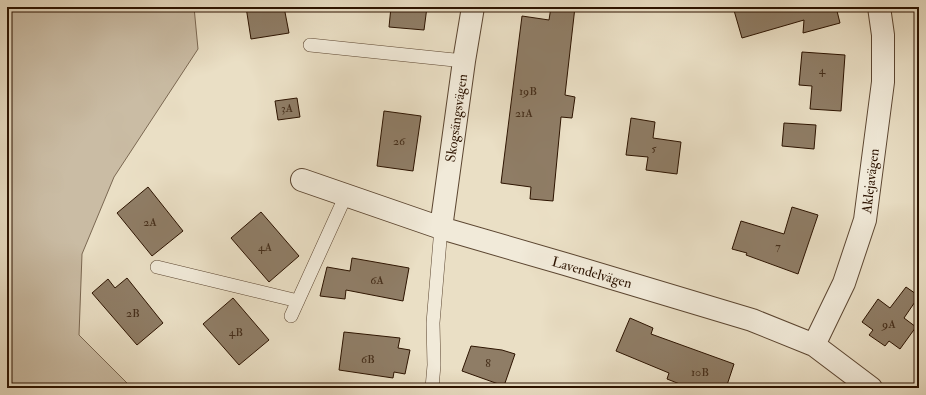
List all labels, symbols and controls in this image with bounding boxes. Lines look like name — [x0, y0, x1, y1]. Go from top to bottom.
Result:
house number: 4 — [819, 63, 826, 78]
street label: Skogsängsvägen — [442, 73, 471, 163]
house number: 19B — [519, 84, 537, 99]
house number: 3A — [281, 101, 293, 116]
house number: 21A — [515, 106, 533, 121]
house number: 26 — [393, 134, 406, 149]
house number: 5 — [651, 141, 657, 156]
street label: Aklejavägen — [858, 148, 883, 216]
house number: 2A — [143, 215, 157, 230]
house number: 7 — [775, 239, 781, 254]
house number: 4A — [258, 240, 272, 255]
street label: Lavendelvägen — [550, 253, 634, 292]
house number: 6A — [370, 273, 384, 288]
house number: 2B — [126, 306, 140, 321]
house number: 9A — [881, 317, 896, 332]
house number: 4B — [229, 325, 243, 340]
house number: 6B — [361, 352, 375, 367]
house number: 8 — [485, 356, 491, 371]
house number: 10B — [691, 365, 709, 380]

